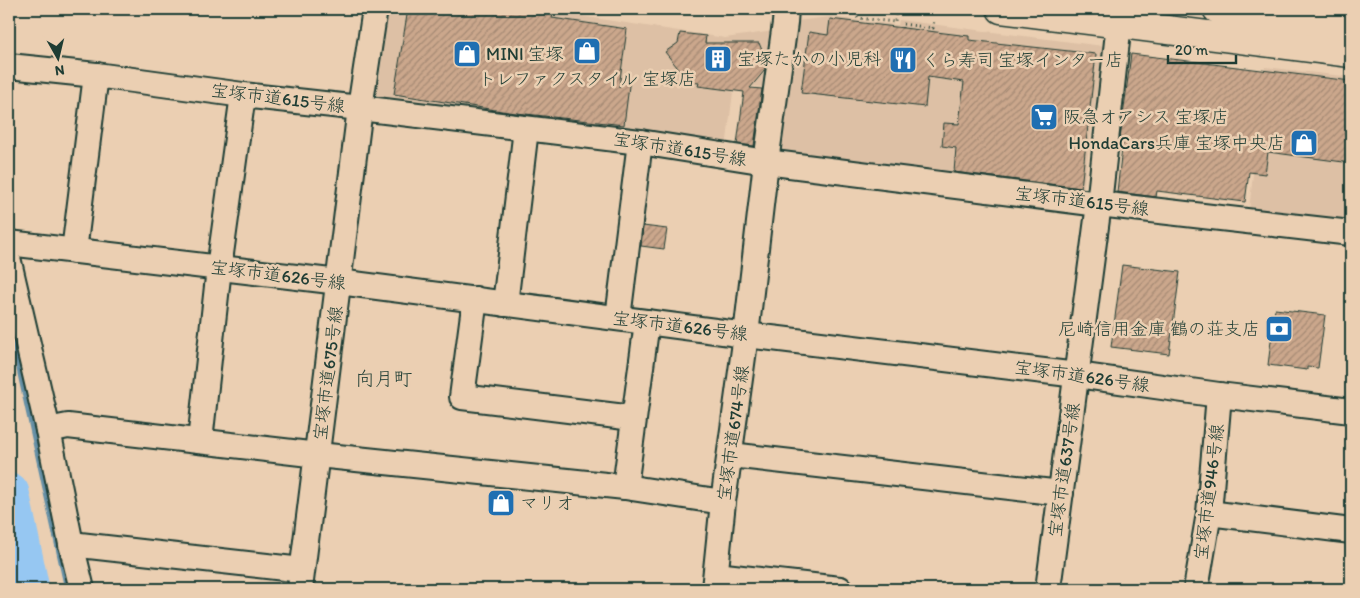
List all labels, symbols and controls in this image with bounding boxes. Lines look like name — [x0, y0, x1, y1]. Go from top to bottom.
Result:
north arrow — [32, 32, 82, 82]
scale bar — [1168, 32, 1235, 64]
shop icon: トレファクスタイル 宝塚店 — [572, 36, 602, 66]
shop icon: MINI 宝塚 — [452, 39, 482, 69]
text: 20 m — [1175, 41, 1209, 59]
place label: MINI 宝塚 — [486, 43, 564, 65]
building icon: 宝塚たかの小児科 — [703, 44, 733, 74]
restaurant icon: くら寿司 宝塚インター店 — [888, 45, 918, 75]
place label: 宝塚たかの小児科 — [737, 48, 881, 70]
place label: くら寿司 宝塚インター店 — [922, 49, 1123, 71]
text: N — [54, 61, 66, 79]
place label: トレファクスタイル 宝塚店 — [478, 68, 696, 90]
street label: 宝塚市道615号線 — [209, 79, 347, 117]
supermarket icon: 阪急オアシス 宝塚店 — [1029, 102, 1059, 132]
place label: 阪急オアシス 宝塚店 — [1063, 106, 1229, 128]
street label: 宝塚市道615号線 — [611, 128, 749, 170]
shop icon: HondaCars兵庫 宝塚中央店 — [1289, 128, 1319, 158]
place label: HondaCars兵庫 宝塚中央店 — [1069, 132, 1285, 154]
street label: 宝塚市道615号線 — [1013, 182, 1151, 220]
street label: 宝塚市道626号線 — [209, 256, 347, 294]
street label: 宝塚市道675号線 — [309, 304, 347, 442]
street label: 宝塚市道626号線 — [611, 307, 749, 345]
bank icon: 尼崎信用金庫 鶴の荘支店 — [1264, 314, 1294, 344]
place label: 尼崎信用金庫 鶴の荘支店 — [1058, 318, 1260, 340]
street label: 宝塚市道626号線 — [1013, 356, 1151, 396]
street label: 宝塚市道674号線 — [713, 363, 753, 503]
district label: 向月町 — [355, 367, 413, 390]
street label: 宝塚市道637号線 — [1044, 401, 1084, 539]
street label: 宝塚市道946号線 — [1190, 422, 1228, 562]
shop icon: マリオ — [486, 488, 516, 518]
place label: マリオ — [520, 492, 574, 514]

